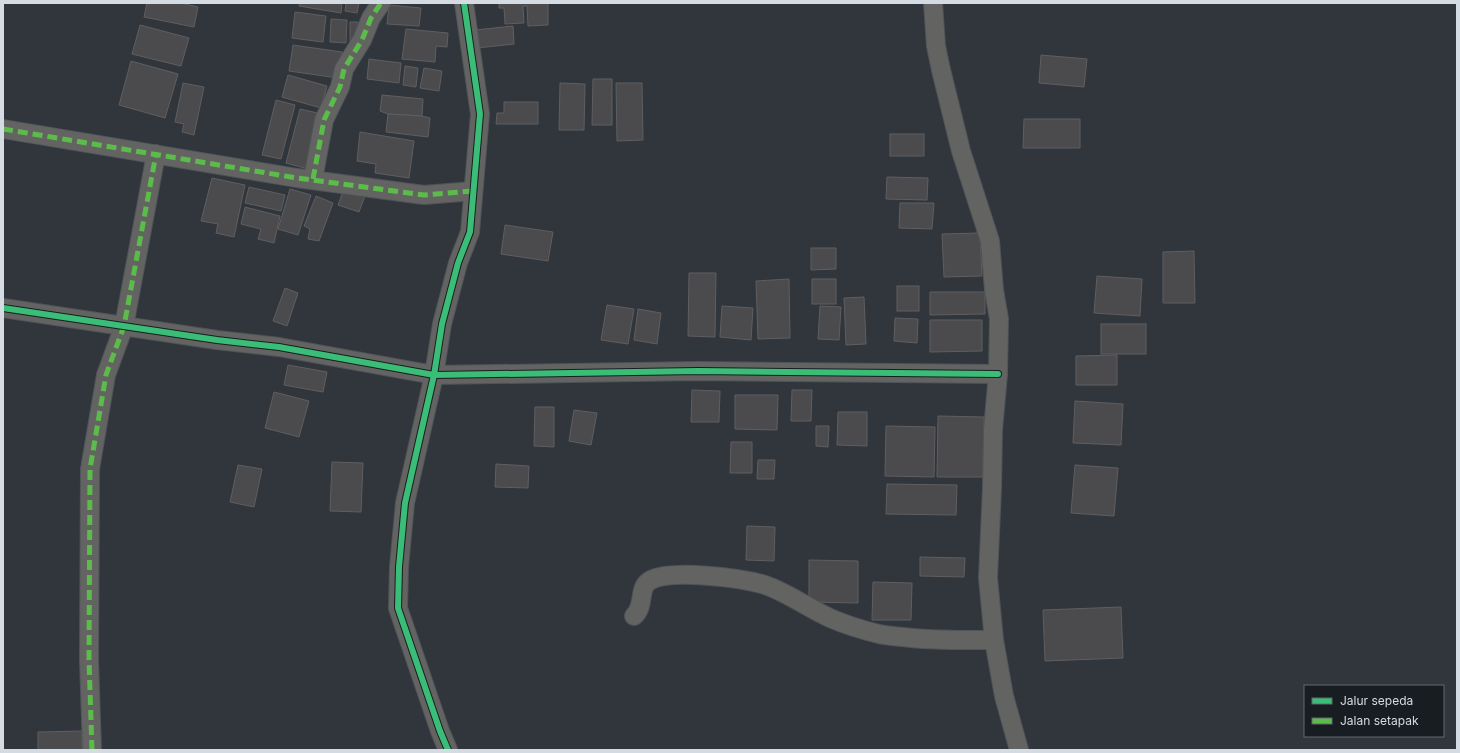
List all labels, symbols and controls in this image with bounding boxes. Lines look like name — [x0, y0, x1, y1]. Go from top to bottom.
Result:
legend — [1304, 685, 1444, 737]
text: Jalur sepeda — [1340, 693, 1413, 708]
text: Jalan setapak — [1340, 713, 1419, 728]

